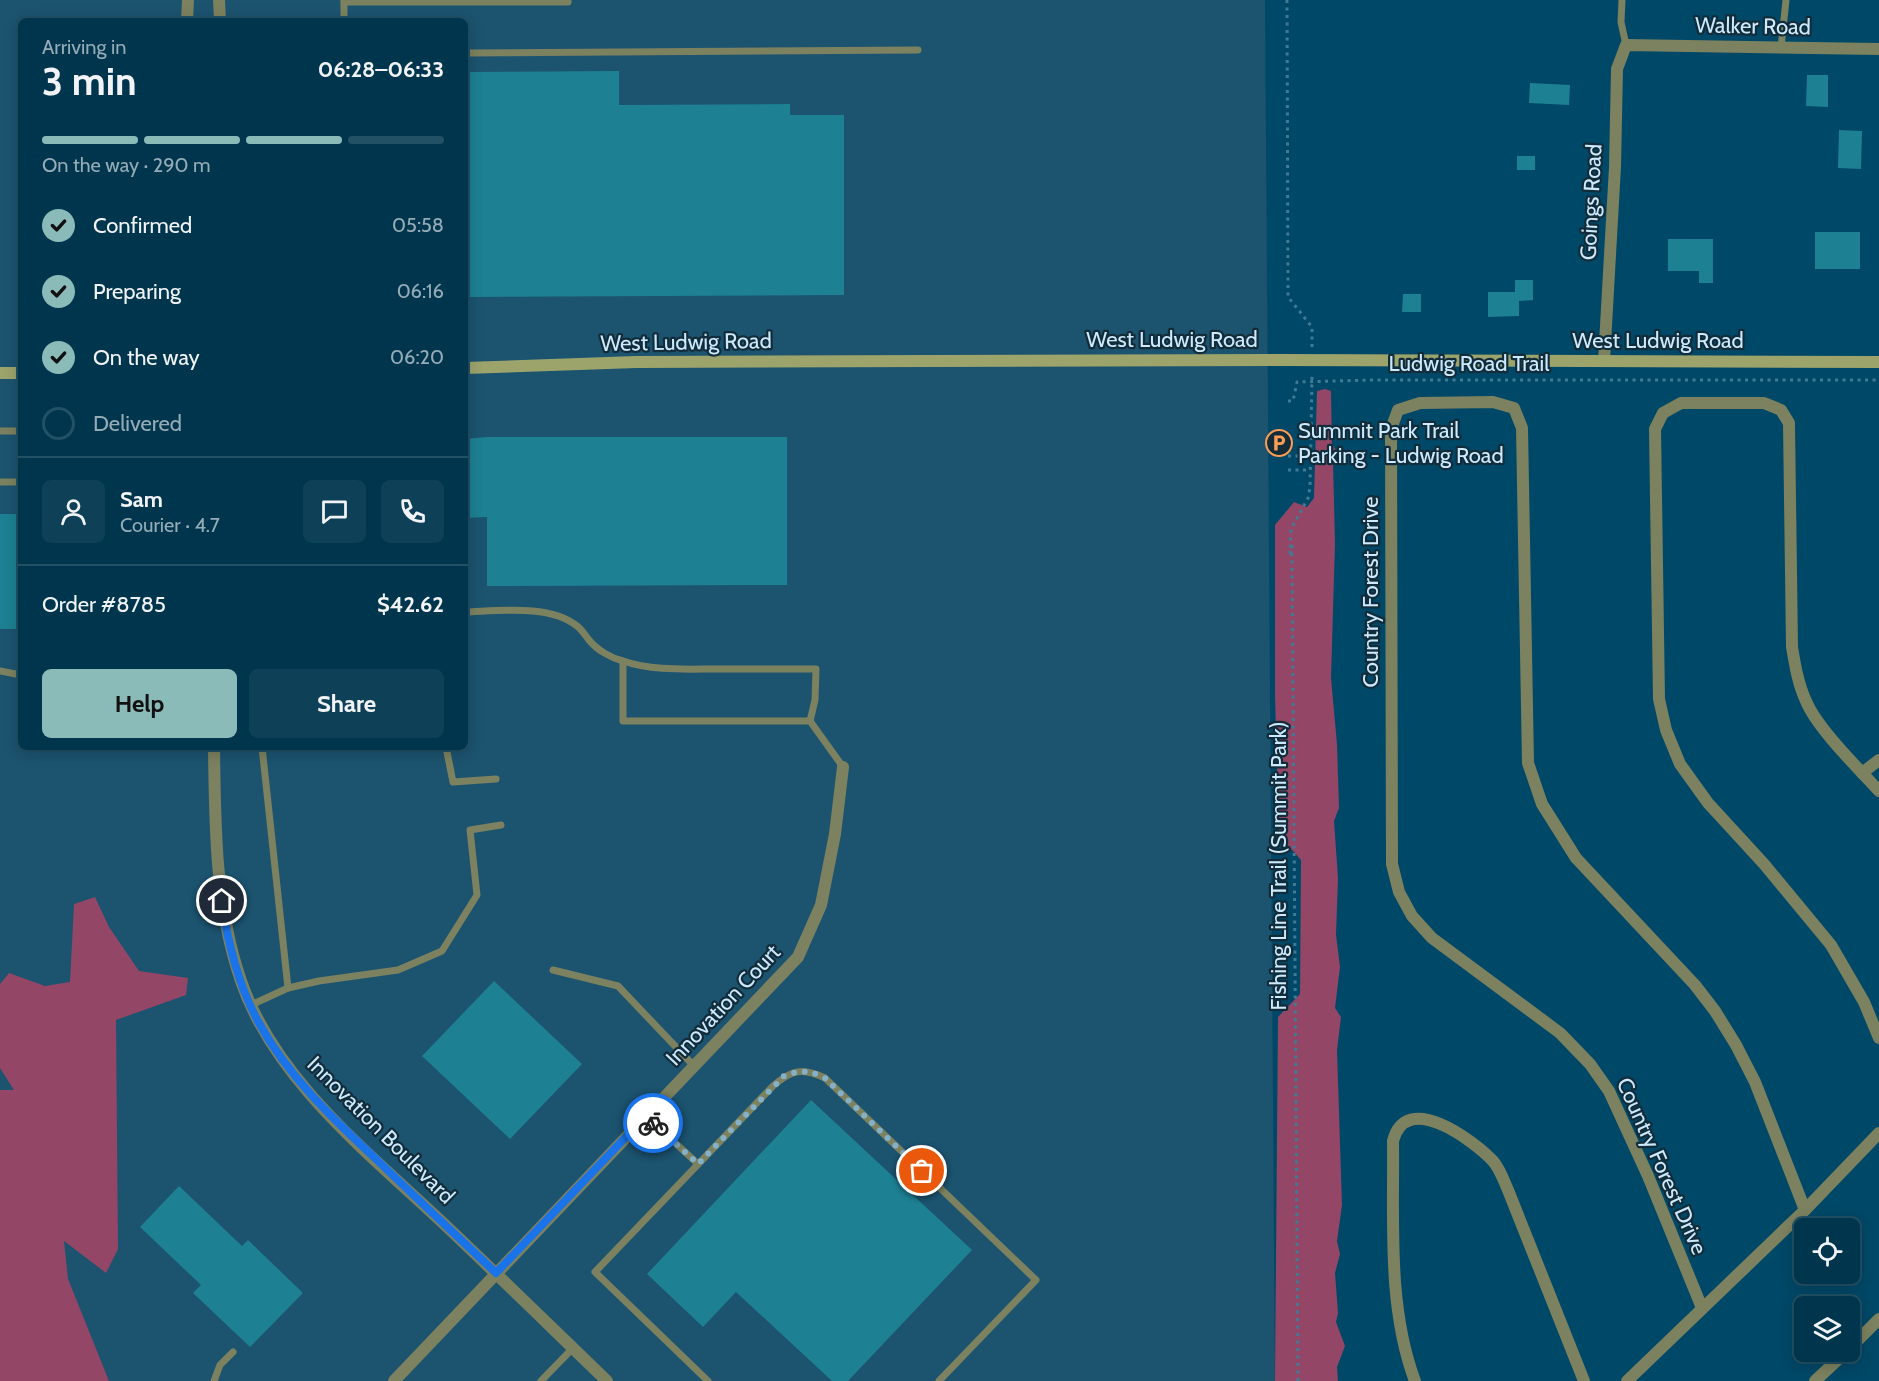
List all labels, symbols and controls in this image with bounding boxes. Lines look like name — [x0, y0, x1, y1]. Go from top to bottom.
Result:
street label: Walker Road — [1695, 11, 1811, 41]
text: Arriving in — [42, 35, 126, 59]
text: 06:28–06:33 — [318, 56, 444, 83]
text: 3 min — [42, 57, 137, 105]
street label: Goings Road — [1574, 143, 1608, 261]
text: On the way · 290 m — [42, 153, 211, 177]
icon: check — [42, 209, 75, 242]
text: Confirmed — [93, 212, 192, 239]
text: 05:58 — [392, 213, 444, 237]
icon: check — [42, 275, 75, 308]
text: Preparing — [93, 278, 181, 305]
text: 06:16 — [397, 279, 444, 303]
street label: West Ludwig Road — [1086, 326, 1258, 353]
street label: West Ludwig Road — [600, 327, 772, 357]
street label: West Ludwig Road — [1572, 327, 1744, 354]
icon: check — [42, 341, 75, 374]
text: On the way — [93, 344, 200, 371]
text: 06:20 — [390, 345, 444, 369]
street label: Ludwig Road Trail — [1389, 350, 1550, 377]
text: Delivered — [93, 410, 182, 437]
place label: Summit Park Trail Parking - Ludwig Road — [1298, 417, 1504, 469]
parking icon: Summit Park Trail Parking - Ludwig Road — [1264, 428, 1294, 458]
button: person — [42, 480, 105, 543]
button: chat — [303, 480, 366, 543]
button: phone — [381, 480, 444, 543]
text: Sam — [120, 486, 163, 513]
street label: Country Forest Drive — [1357, 497, 1384, 687]
text: Courier · 4.7 — [120, 513, 220, 537]
text: Order #8785 — [42, 591, 166, 618]
text: $42.62 — [377, 591, 444, 618]
button: Help — [42, 669, 237, 738]
button: Share — [249, 669, 444, 738]
street label: Fishing Line Trail (Summit Park) — [1265, 721, 1292, 1011]
pin — [196, 875, 247, 926]
icon: home — [205, 884, 238, 917]
street label: Innovation Court — [660, 938, 786, 1071]
street label: Innovation Boulevard — [302, 1051, 460, 1209]
street label: Country Forest Drive — [1611, 1073, 1713, 1259]
courier — [623, 1093, 683, 1153]
icon: bike — [637, 1107, 670, 1140]
pin — [896, 1145, 947, 1196]
icon: bag — [905, 1154, 938, 1187]
map controls — [1794, 1218, 1860, 1362]
button: locate — [1794, 1218, 1860, 1284]
button: layers — [1794, 1296, 1860, 1362]

